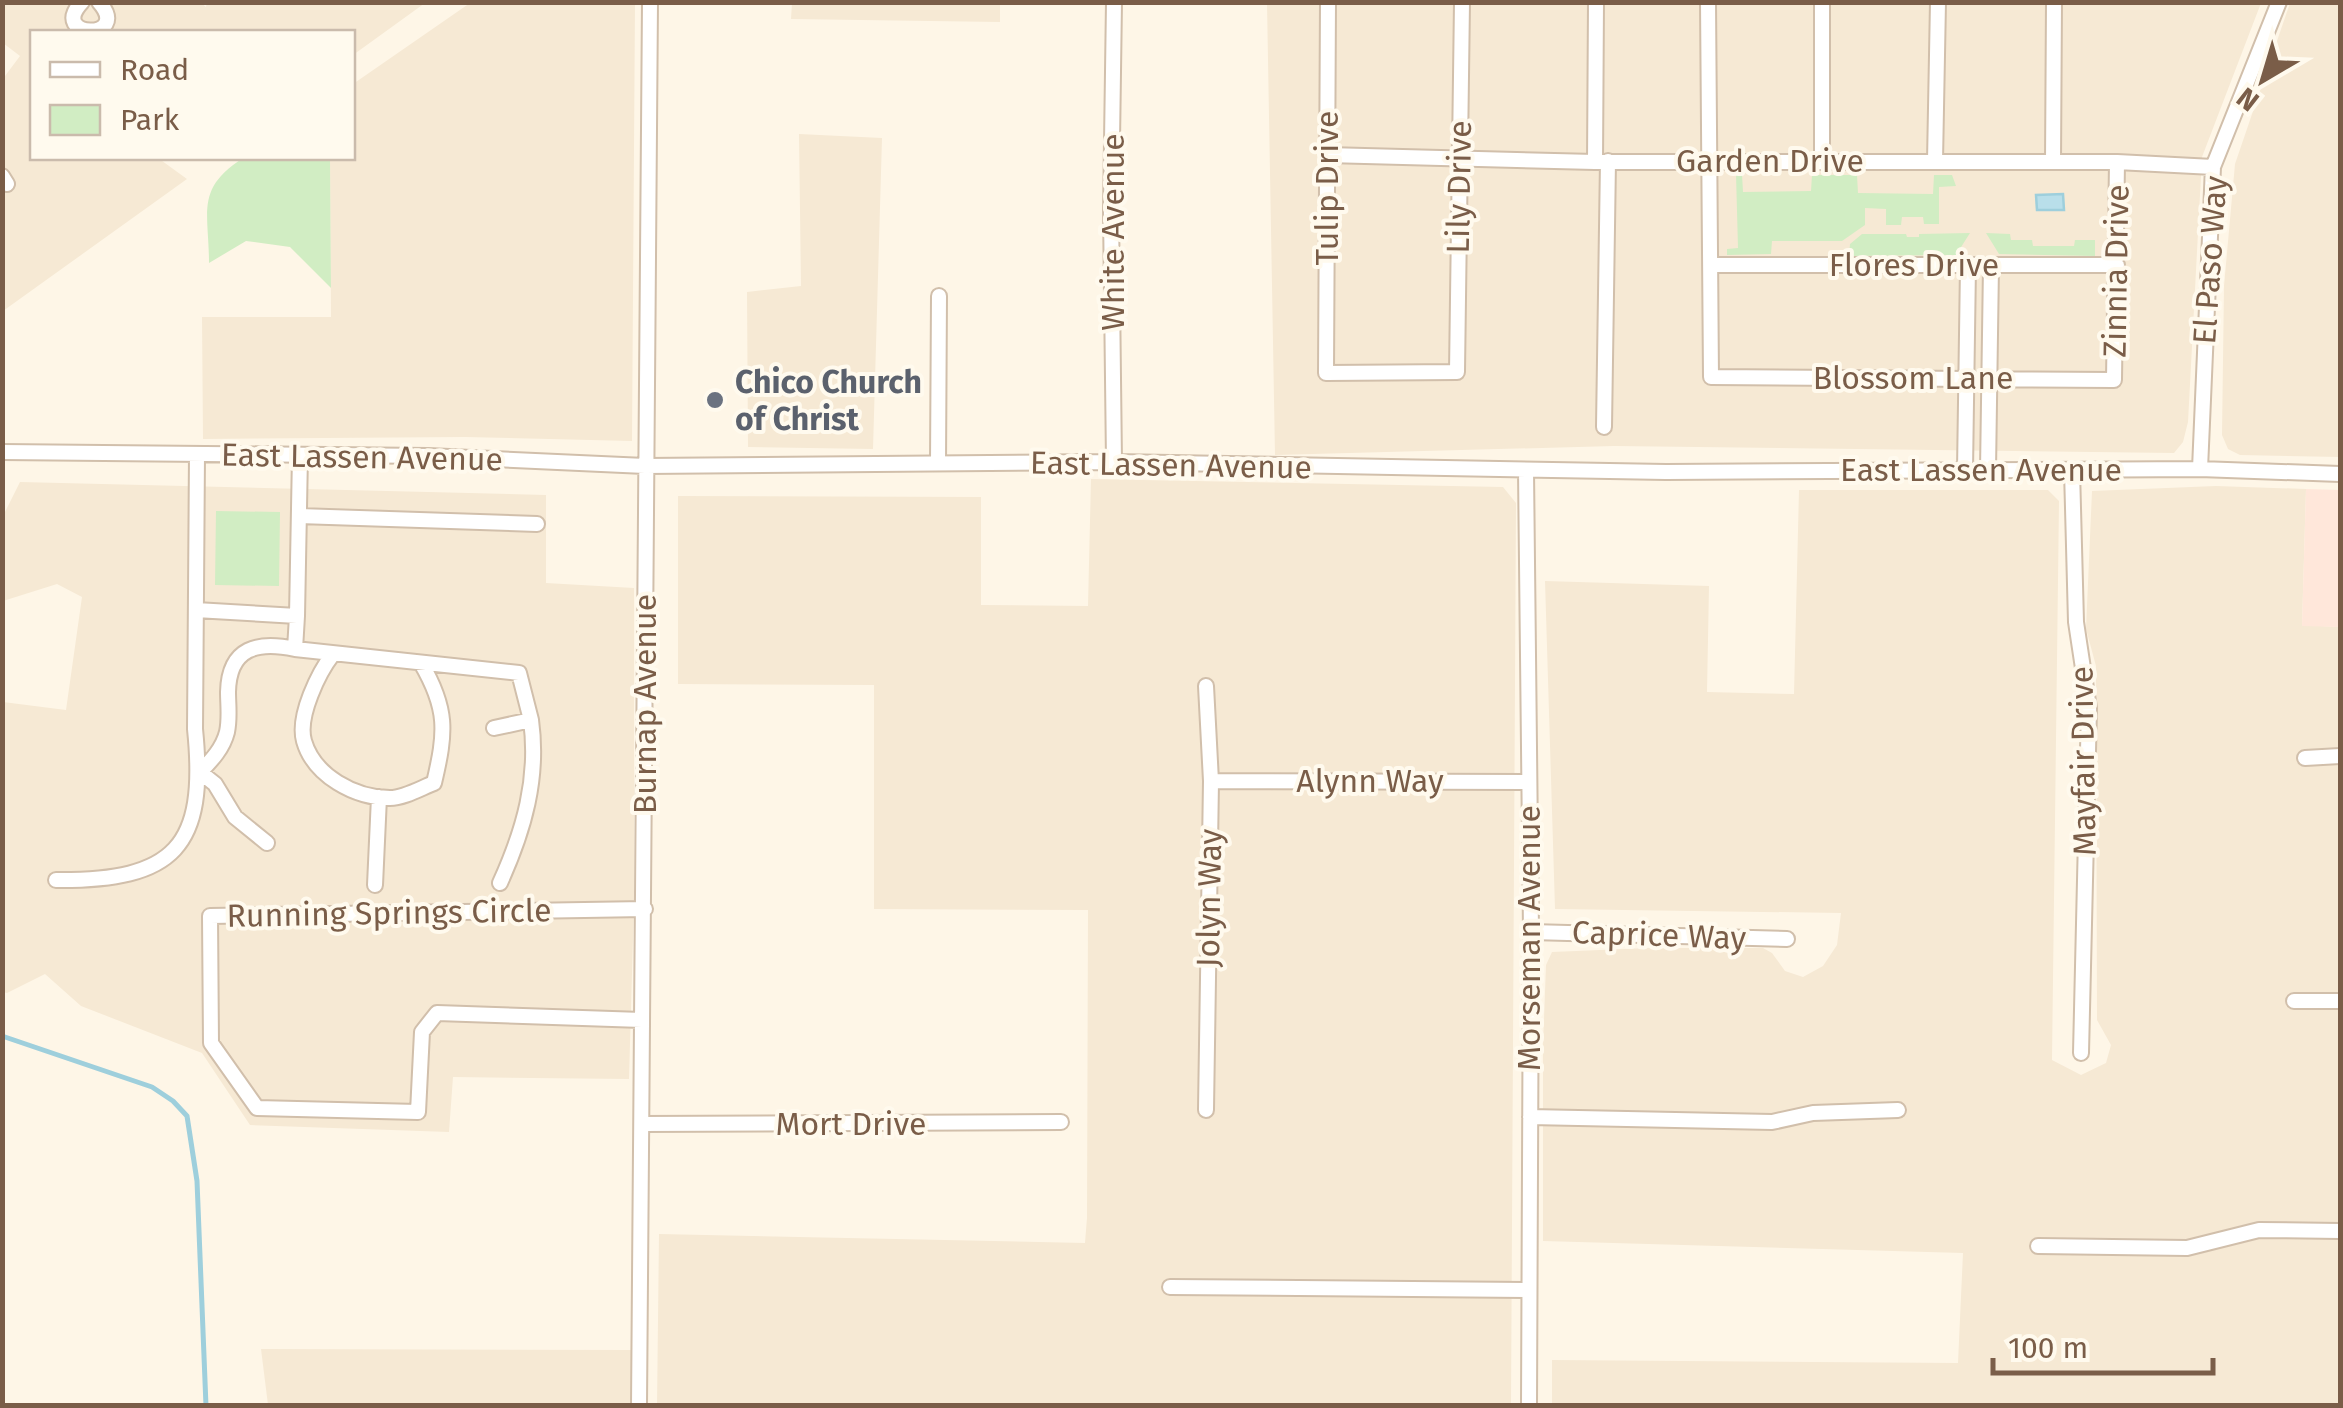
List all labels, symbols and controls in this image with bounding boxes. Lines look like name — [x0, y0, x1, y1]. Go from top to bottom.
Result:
legend — [30, 30, 355, 160]
north arrow — [2213, 30, 2313, 130]
text: Road — [120, 52, 189, 88]
text: N — [2230, 81, 2265, 118]
text: Park — [120, 102, 180, 138]
street label: Tulip Drive — [1308, 111, 1346, 265]
street label: Lily Drive — [1439, 120, 1479, 254]
street label: White Avenue — [1094, 133, 1132, 331]
street label: Garden Drive — [1676, 142, 1864, 180]
street label: El Paso Way — [2185, 174, 2235, 346]
street label: Zinnia Drive — [2095, 184, 2137, 358]
street label: Flores Drive — [1829, 246, 1999, 284]
street label: Blossom Lane — [1813, 359, 2013, 397]
place label: Chico Church of Christ — [735, 363, 922, 438]
marker: Chico Church of Christ — [704, 389, 726, 411]
street label: East Lassen Avenue — [221, 436, 503, 478]
street label: East Lassen Avenue — [1030, 444, 1312, 486]
street label: East Lassen Avenue — [1840, 451, 2122, 489]
street label: Burnap Avenue — [626, 594, 664, 814]
street label: Mayfair Drive — [2062, 666, 2104, 856]
street label: Alynn Way — [1296, 762, 1444, 800]
street label: Morseman Avenue — [1510, 805, 1548, 1071]
street label: Jolyn Way — [1189, 828, 1229, 968]
street label: Running Springs Circle — [226, 891, 552, 935]
street label: Caprice Way — [1571, 913, 1747, 957]
street label: Mort Drive — [775, 1105, 927, 1143]
scale bar — [1993, 1313, 2213, 1375]
text: 100 m — [2008, 1330, 2088, 1366]

